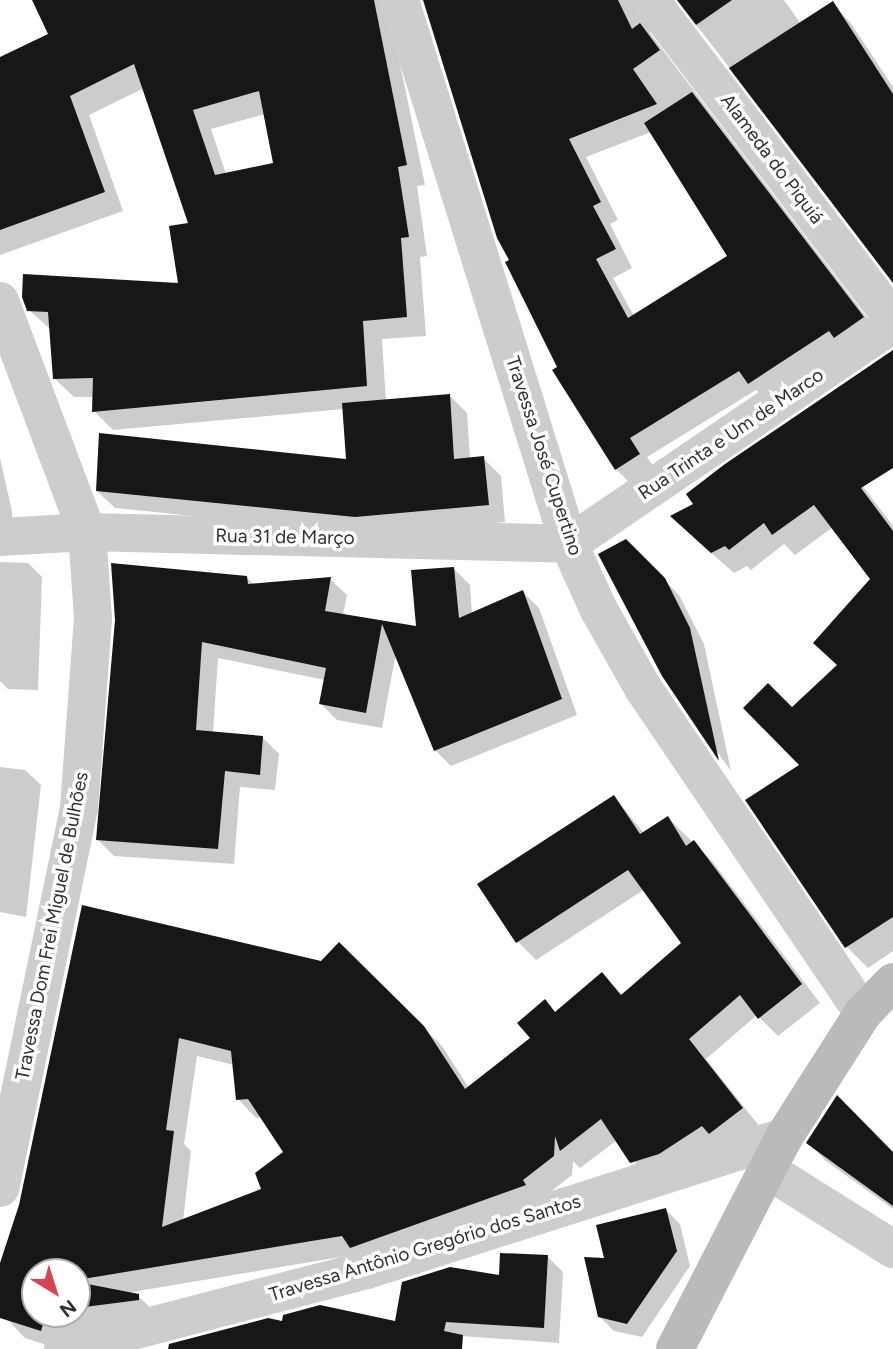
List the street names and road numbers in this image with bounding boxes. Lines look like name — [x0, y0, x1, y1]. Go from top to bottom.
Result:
street label: Alameda do Piquiá — [716, 90, 828, 228]
street label: Travessa José Cupertino — [501, 354, 587, 558]
street label: Rua Trinta e Um de Marco — [634, 363, 828, 505]
street label: Rua 31 de Março — [215, 524, 355, 550]
street label: Travessa Dom Frei Miguel de Bulhões — [11, 770, 93, 1082]
street label: Travessa Antônio Gregório dos Santos — [266, 1190, 584, 1306]

